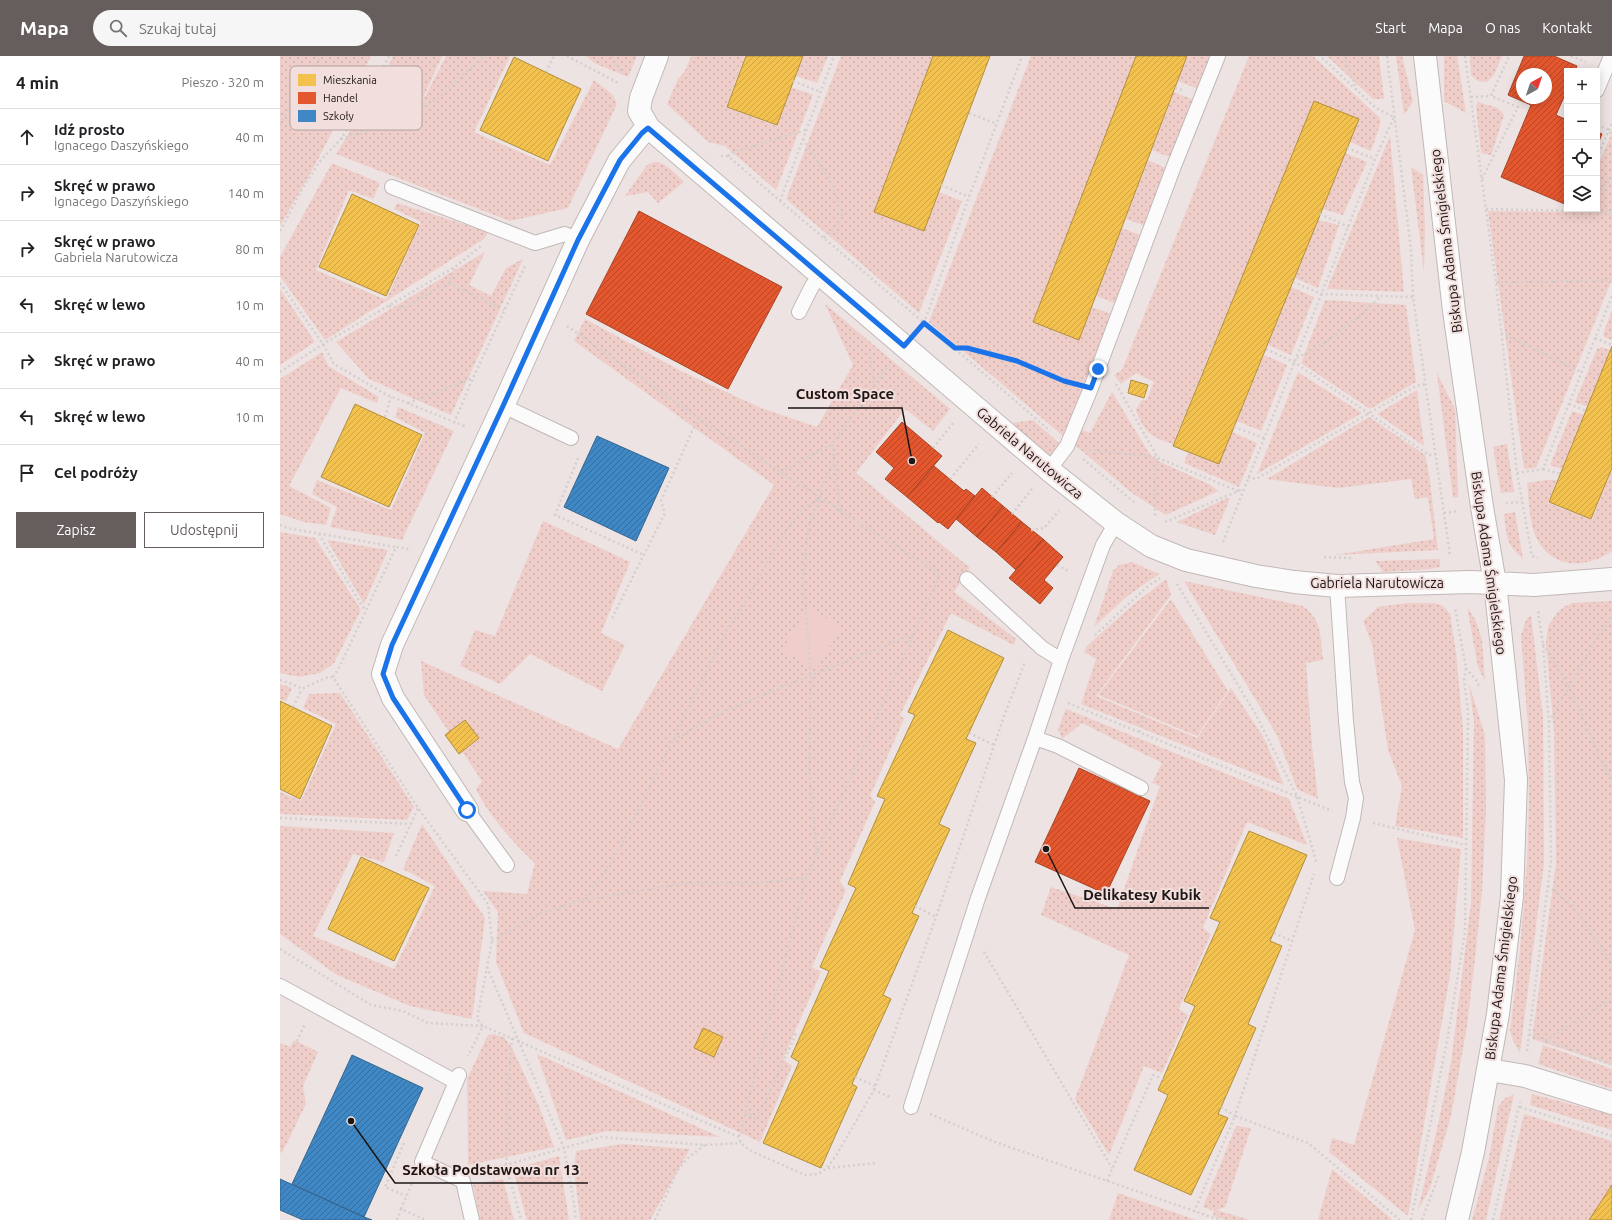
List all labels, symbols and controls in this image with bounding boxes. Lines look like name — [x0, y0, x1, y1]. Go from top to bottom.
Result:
search box — [93, 10, 373, 46]
text: Mapa — [20, 17, 69, 39]
icon: search — [107, 17, 129, 39]
text: Szukaj tutaj — [139, 20, 216, 37]
text: Start — [1375, 20, 1406, 36]
text: Mapa — [1428, 20, 1463, 36]
text: O nas — [1485, 20, 1520, 36]
text: Kontakt — [1542, 20, 1592, 36]
legend — [290, 66, 422, 130]
north arrow — [1516, 68, 1552, 104]
map controls — [1564, 68, 1600, 212]
button: + — [1564, 68, 1600, 104]
text: 4 min — [16, 73, 59, 92]
text: Mieszkania — [323, 74, 377, 86]
text: Pieszo · 320 m — [181, 75, 264, 89]
text: Handel — [323, 92, 358, 104]
button: − — [1564, 104, 1600, 140]
text: Szkoły — [323, 110, 355, 122]
text: Idź prosto — [54, 121, 125, 138]
icon: ahead — [16, 126, 38, 148]
text: 40 m — [235, 130, 264, 144]
text: Ignacego Daszyńskiego — [54, 138, 189, 152]
button: locate — [1564, 140, 1600, 176]
street label: Biskupa Adama Śmigielskiego — [1426, 148, 1465, 334]
button: layers — [1564, 176, 1600, 212]
text: Skręć w prawo — [54, 177, 156, 194]
icon: right — [16, 182, 38, 204]
text: 140 m — [228, 186, 264, 200]
text: Ignacego Daszyńskiego — [54, 194, 189, 208]
text: Skręć w prawo — [54, 233, 156, 250]
icon: right — [16, 238, 38, 260]
text: 80 m — [235, 242, 264, 256]
text: Gabriela Narutowicza — [54, 250, 178, 264]
icon: left — [16, 294, 38, 316]
text: Skręć w lewo — [54, 296, 146, 313]
text: 10 m — [235, 298, 264, 312]
icon: right — [16, 350, 38, 372]
text: Skręć w prawo — [54, 352, 156, 369]
text: 40 m — [235, 354, 264, 368]
route end — [1089, 360, 1107, 378]
callout: Custom Space — [788, 381, 902, 408]
text: Custom Space — [796, 385, 894, 402]
street label: Gabriela Narutowicza — [974, 404, 1086, 502]
icon: left — [16, 406, 38, 428]
text: Skręć w lewo — [54, 408, 146, 425]
text: 10 m — [235, 410, 264, 424]
icon: arrive — [16, 462, 38, 484]
text: Cel podróży — [54, 464, 138, 481]
street label: Biskupa Adama Śmigielskiego — [1468, 470, 1511, 656]
button: Zapisz — [16, 512, 136, 548]
button: Udostępnij — [144, 512, 264, 548]
street label: Gabriela Narutowicza — [1310, 575, 1444, 591]
route start — [458, 801, 476, 819]
street label: Biskupa Adama Śmigielskiego — [1481, 875, 1520, 1061]
callout: Delikatesy Kubik — [1075, 881, 1209, 908]
text: Delikatesy Kubik — [1083, 886, 1202, 903]
callout: Szkoła Podstawowa nr 13 — [395, 1156, 588, 1183]
text: Szkoła Podstawowa nr 13 — [402, 1161, 580, 1178]

